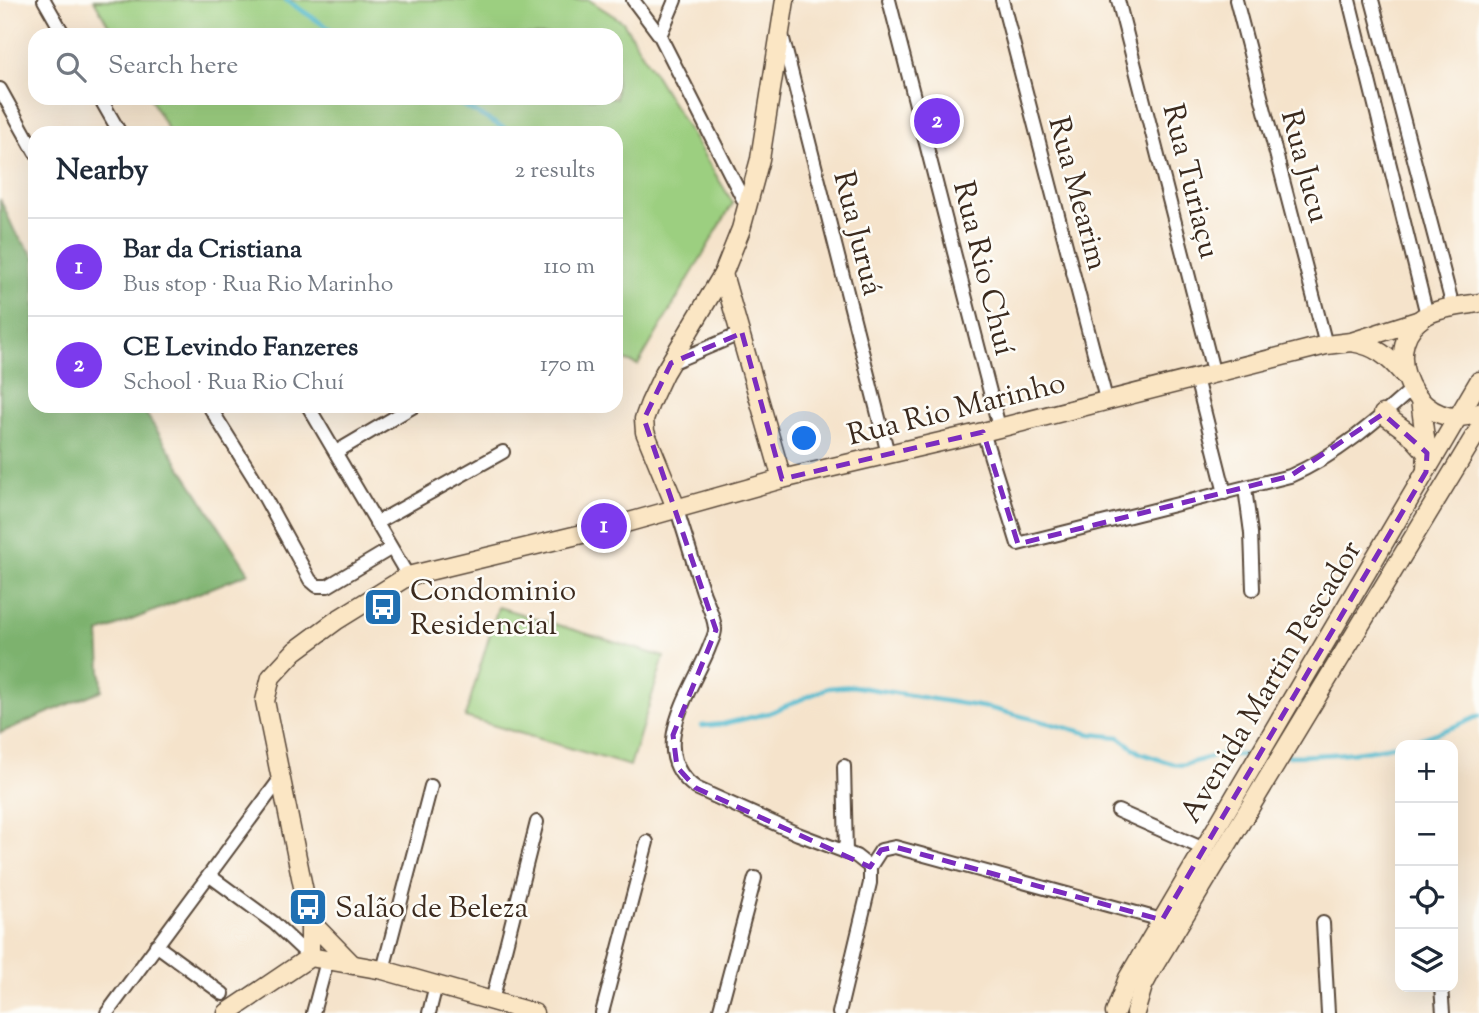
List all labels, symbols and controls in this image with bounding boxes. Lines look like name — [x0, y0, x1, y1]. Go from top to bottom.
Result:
search box — [28, 28, 623, 105]
icon: search — [52, 48, 90, 86]
text: Search here — [108, 48, 238, 85]
pin: 2 — [914, 95, 960, 147]
street label: Rua Turiaçu — [1150, 100, 1230, 263]
street label: Rua Jucu — [1268, 106, 1339, 228]
street label: Rua Mearim — [1035, 112, 1118, 275]
text: Nearby — [56, 150, 148, 193]
text: 2 results — [515, 155, 595, 188]
street label: Rua Juruá — [820, 167, 893, 300]
street label: Rua Rio Chuí — [940, 177, 1025, 360]
text: Bar da Cristiana — [123, 232, 302, 269]
text: 1 — [75, 251, 83, 284]
text: 110 m — [544, 251, 595, 284]
text: Bus stop · Rua Rio Marinho — [123, 269, 393, 302]
text: CE Levindo Fanzeres — [123, 330, 358, 367]
text: 2 — [74, 349, 84, 382]
text: 170 m — [540, 349, 595, 382]
street label: Rua Rio Marinho — [843, 363, 1070, 458]
text: School · Rua Rio Chuí — [123, 367, 344, 400]
your location — [787, 421, 821, 455]
pin: 1 — [581, 500, 627, 552]
street label: Avenida Martin Pescador — [1171, 533, 1374, 832]
place label: Condominio Residencial — [410, 571, 576, 648]
bus stop icon: Condominio Residencial — [362, 586, 404, 628]
map controls — [1395, 740, 1458, 992]
button: + — [1395, 740, 1458, 803]
button: − — [1395, 803, 1458, 866]
button: locate — [1395, 866, 1458, 929]
bus stop icon: Salão de Beleza — [287, 886, 329, 928]
place label: Salão de Beleza — [335, 888, 528, 931]
button: layers — [1395, 929, 1458, 992]

